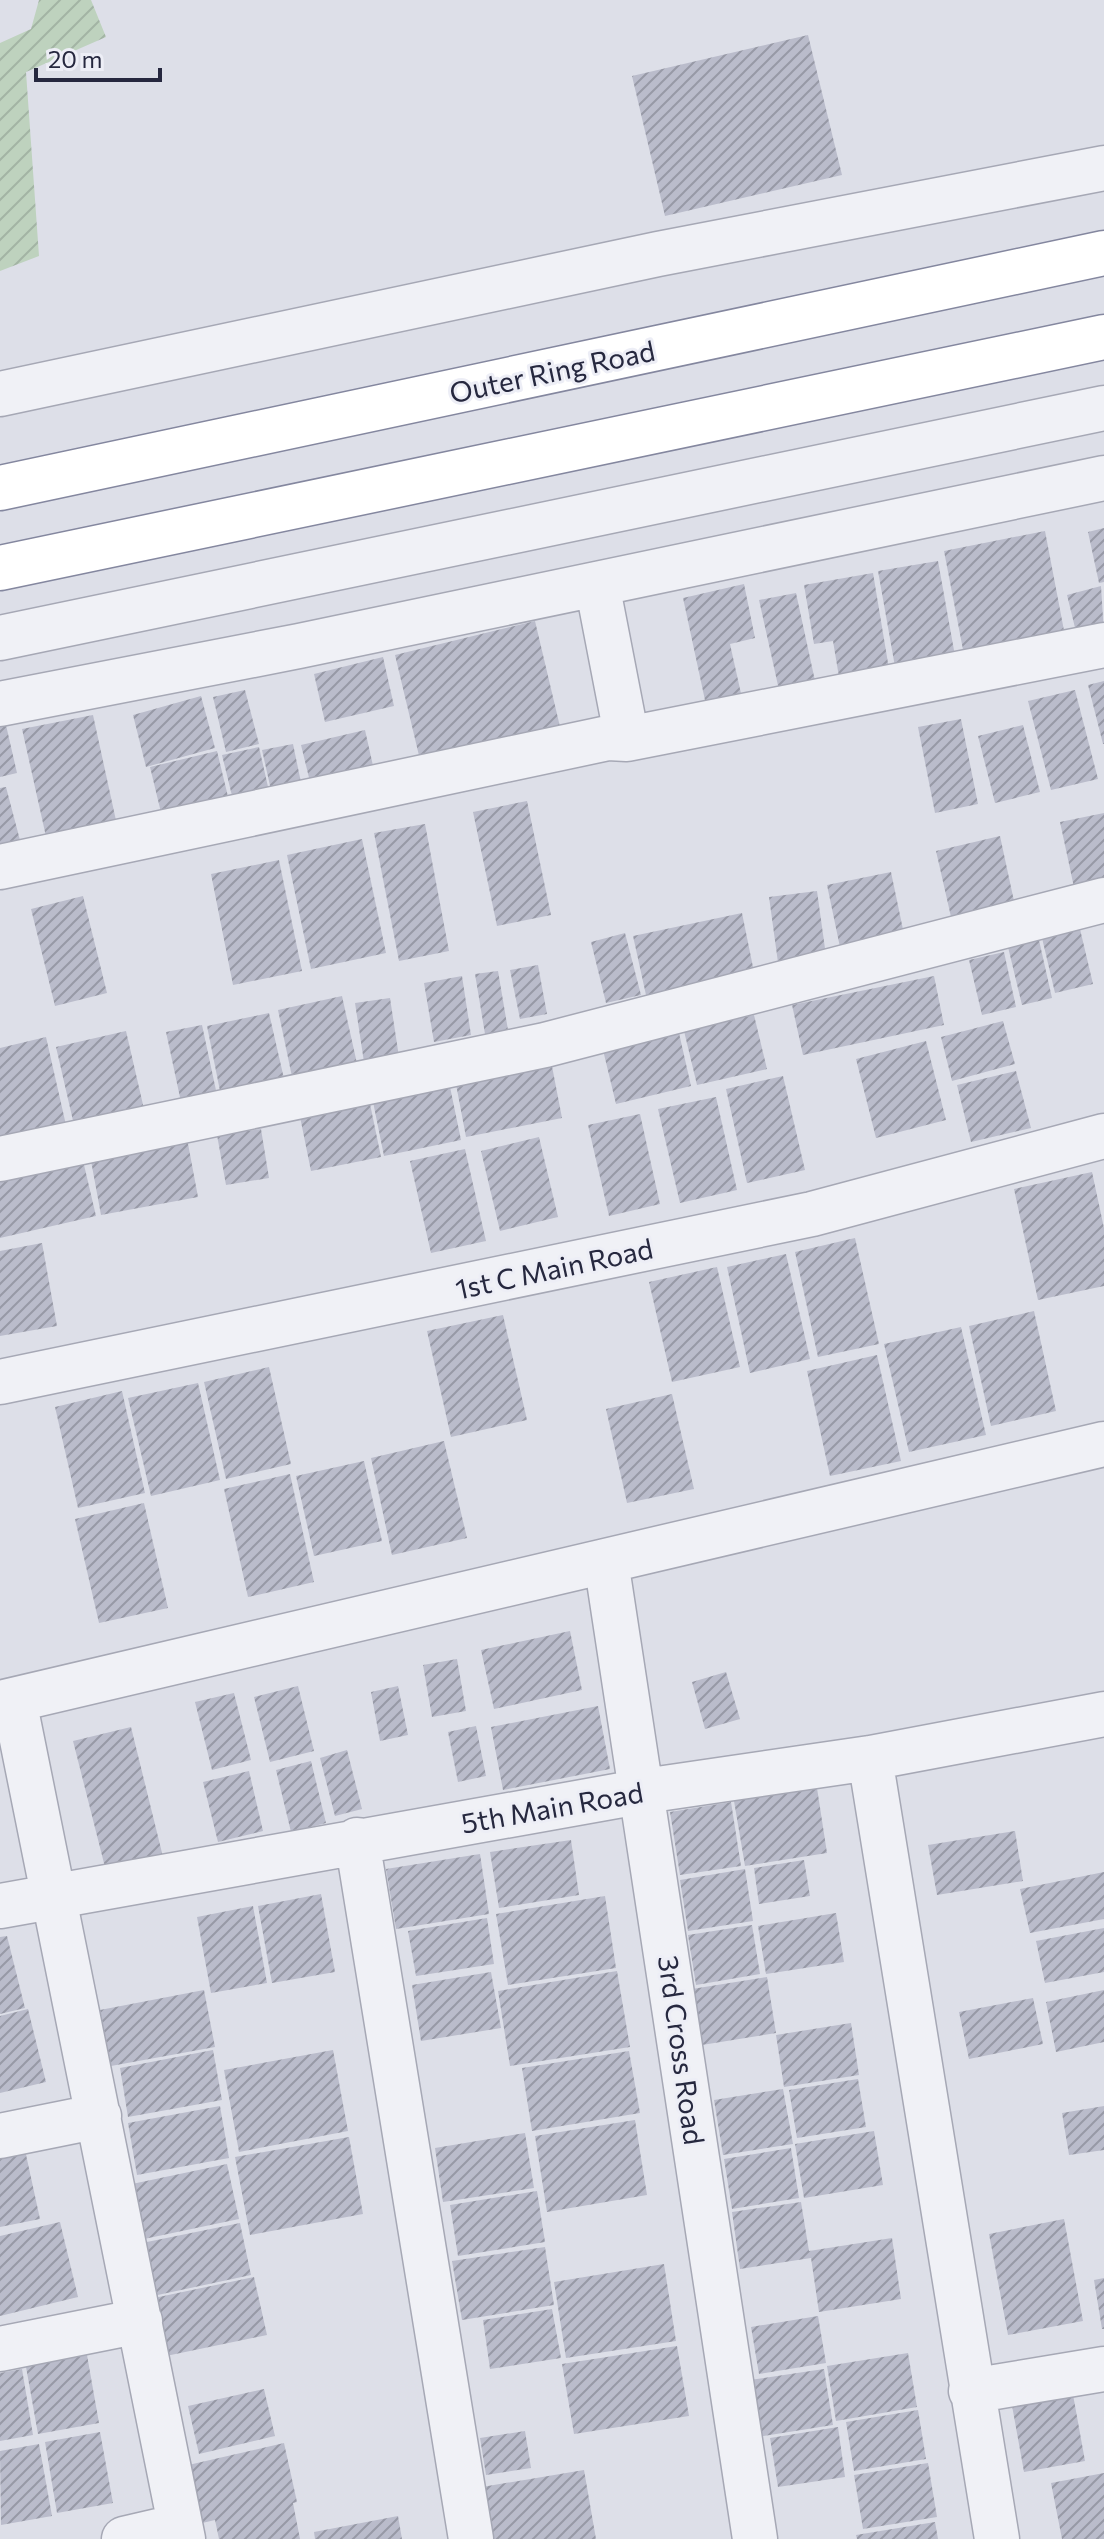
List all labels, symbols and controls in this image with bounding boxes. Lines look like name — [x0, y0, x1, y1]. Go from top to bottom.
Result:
scale bar — [36, 32, 160, 82]
text: 20 m — [48, 44, 102, 73]
street label: Outer Ring Road — [446, 333, 658, 409]
street label: 1st C Main Road — [452, 1230, 656, 1306]
street label: 5th Main Road — [458, 1774, 646, 1840]
street label: 3rd Cross Road — [652, 1953, 712, 2147]

